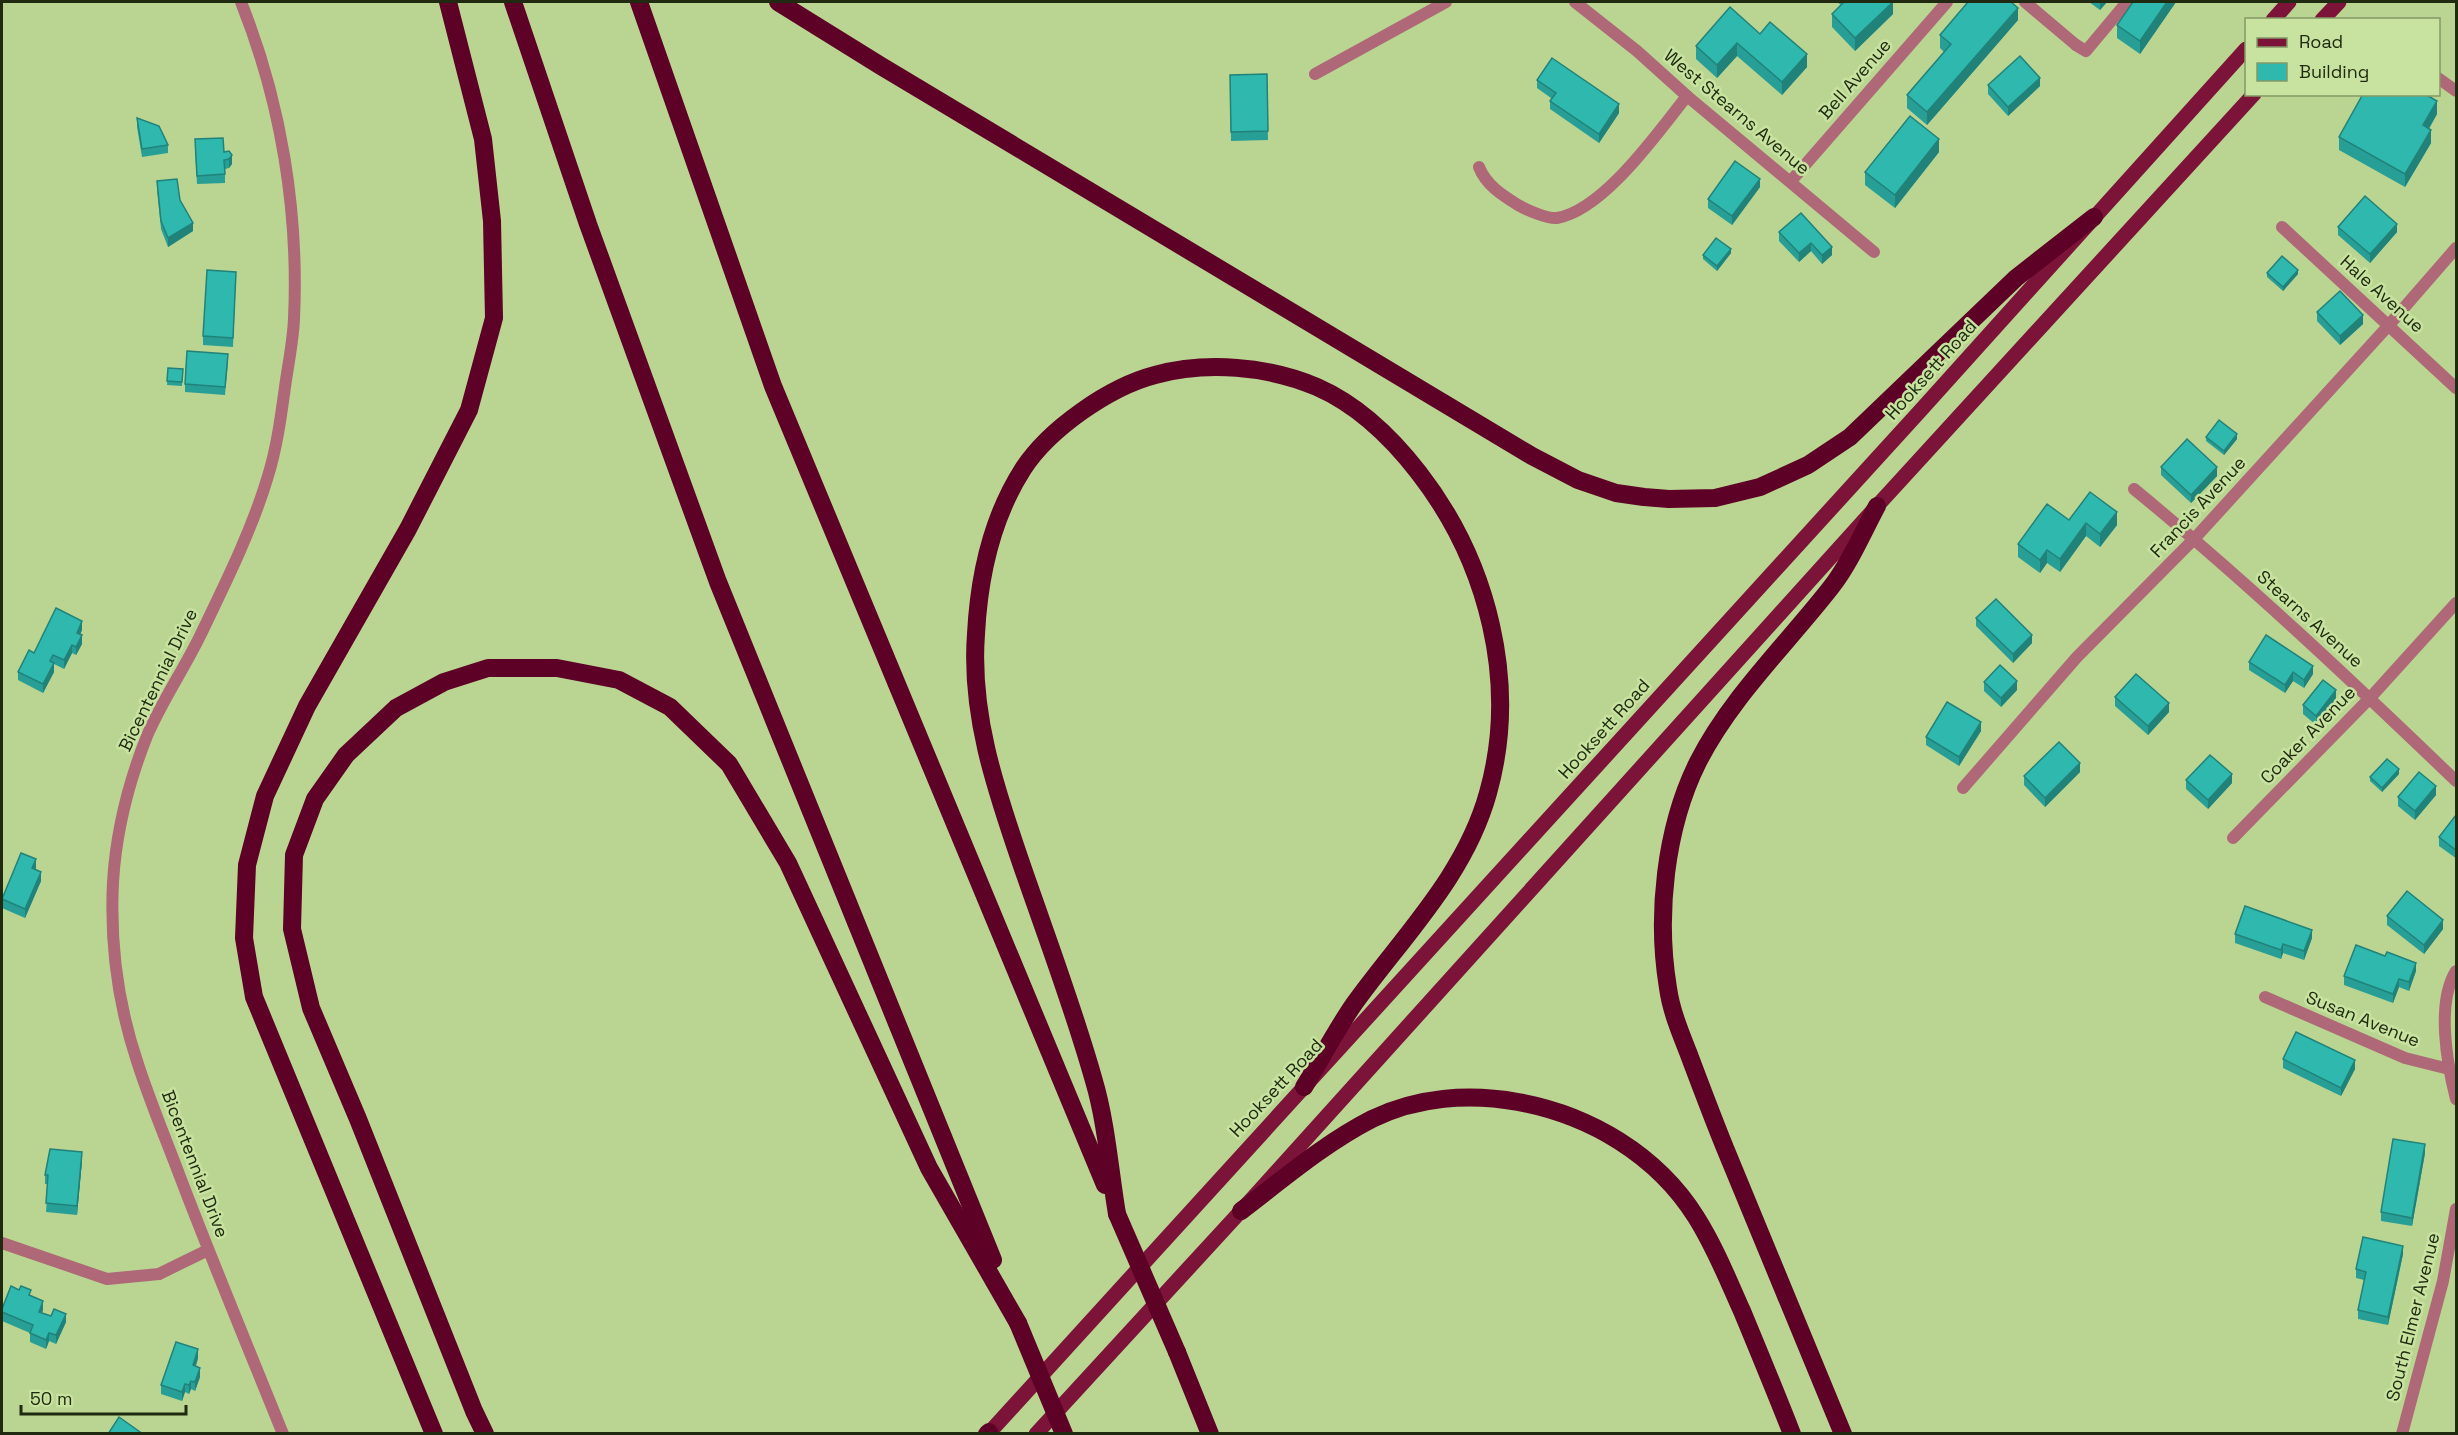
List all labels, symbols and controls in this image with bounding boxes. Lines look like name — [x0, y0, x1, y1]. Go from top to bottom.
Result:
legend — [2245, 18, 2440, 96]
text: Road — [2299, 30, 2343, 53]
street label: Bell Avenue — [1813, 34, 1896, 124]
street label: West Stearns Avenue — [1660, 44, 1815, 179]
text: Building — [2299, 60, 2369, 83]
street label: Hale Avenue — [2336, 250, 2429, 337]
street label: Hooksett Road — [1880, 315, 1982, 424]
street label: Francis Avenue — [2145, 451, 2250, 562]
street label: Stearns Avenue — [2252, 565, 2368, 672]
street label: Bicentennial Drive — [113, 605, 202, 755]
street label: Hooksett Road — [1553, 674, 1655, 783]
street label: Coaker Avenue — [2255, 681, 2360, 789]
street label: Susan Avenue — [2303, 985, 2424, 1052]
street label: Hooksett Road — [1224, 1034, 1327, 1142]
street label: Bicentennial Drive — [157, 1087, 234, 1241]
street label: South Elmer Avenue — [2380, 1230, 2445, 1403]
scale bar — [21, 1378, 186, 1416]
text: 50 m — [30, 1387, 72, 1410]

